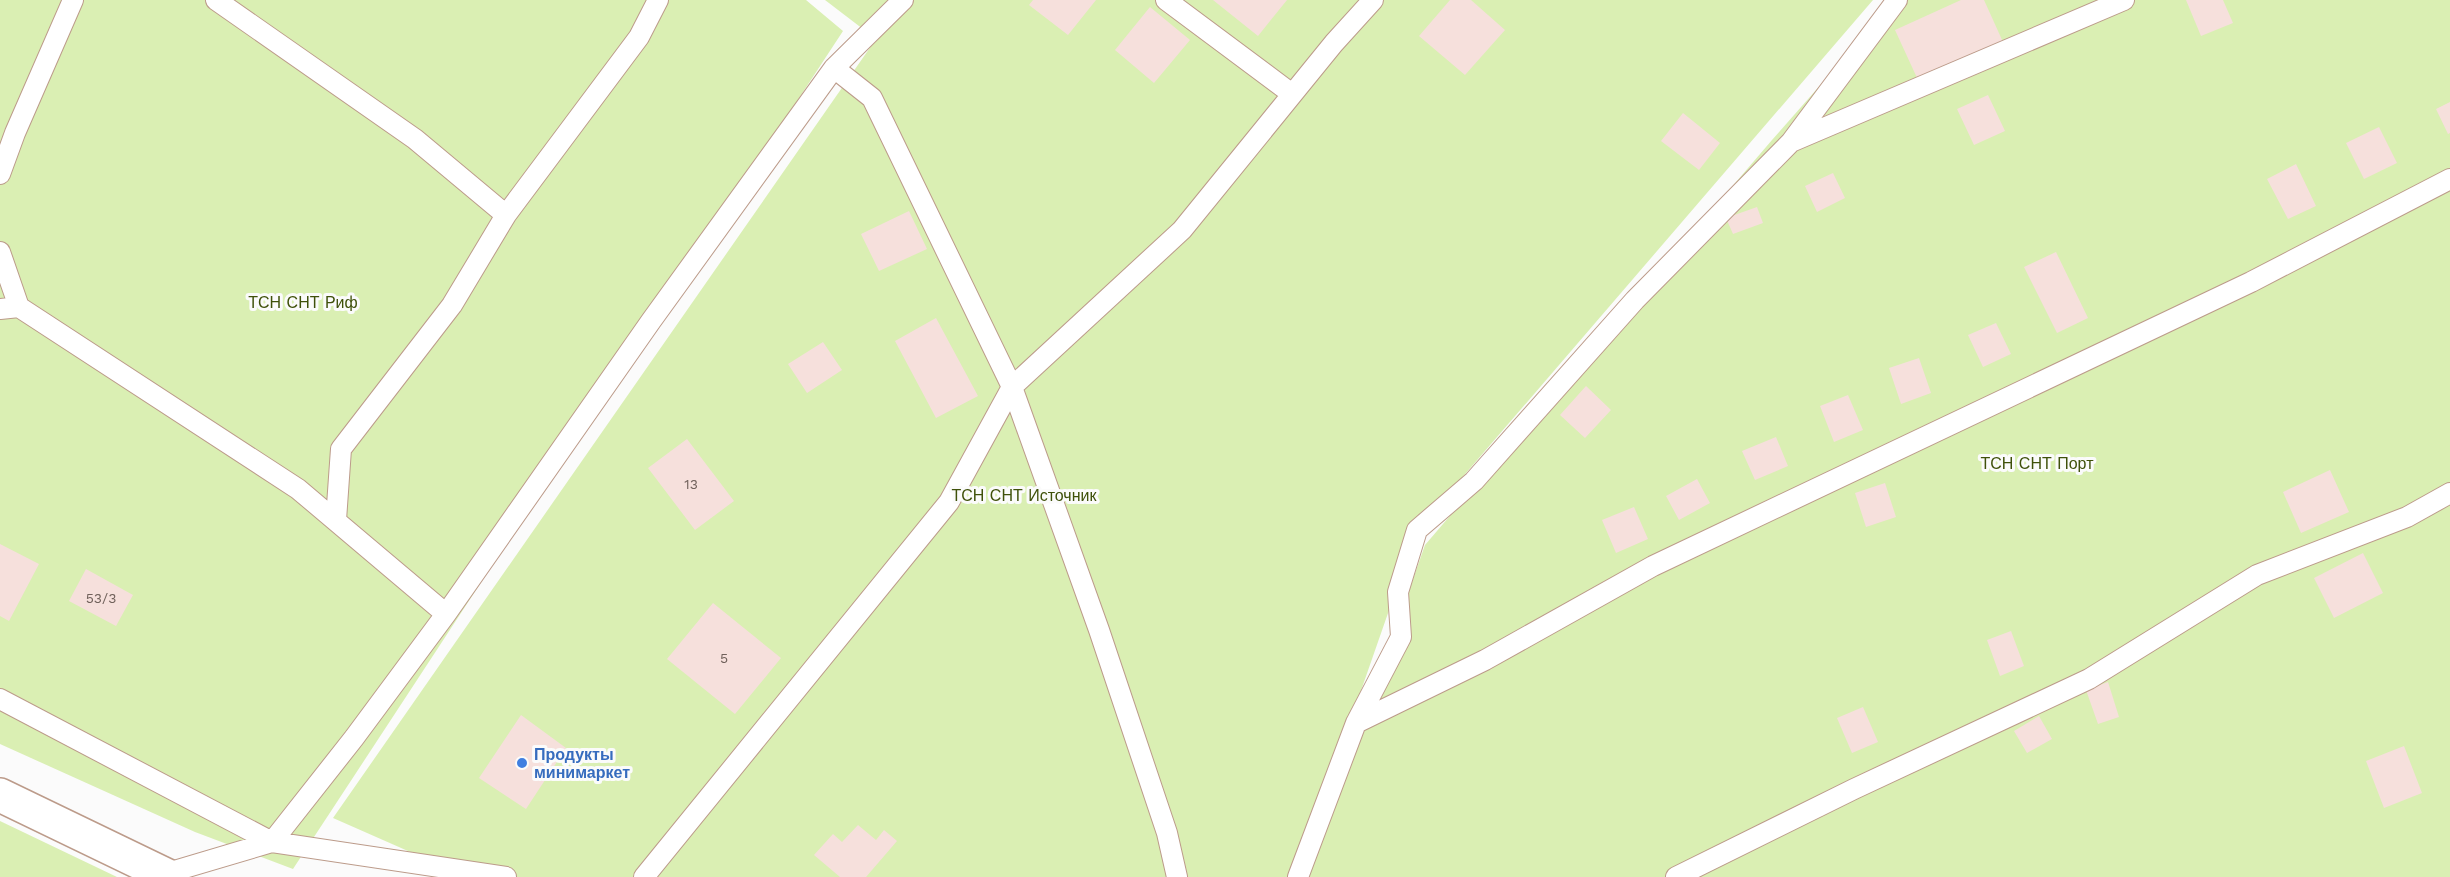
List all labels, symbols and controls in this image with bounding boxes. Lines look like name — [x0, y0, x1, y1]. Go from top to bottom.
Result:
park label: ТСН СНТ Риф — [248, 293, 358, 312]
park label: ТСН СНТ Порт — [1981, 454, 2094, 473]
house number: 13 — [684, 476, 698, 492]
park label: ТСН СНТ Источник — [952, 486, 1097, 505]
house number: 53/3 — [86, 590, 116, 606]
house number: 5 — [720, 650, 728, 666]
place label: Продукты минимаркет — [534, 745, 630, 782]
marker: Продукты минимаркет — [515, 756, 529, 770]

